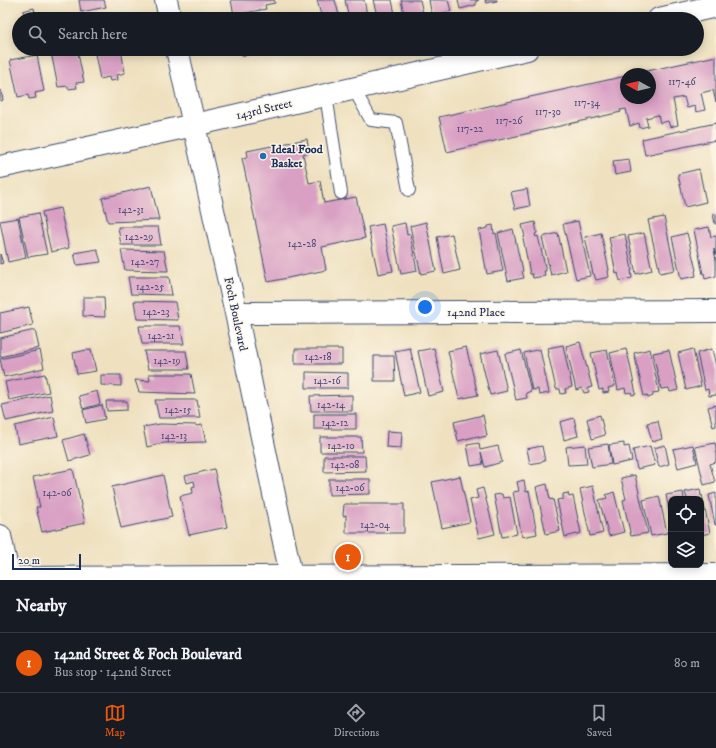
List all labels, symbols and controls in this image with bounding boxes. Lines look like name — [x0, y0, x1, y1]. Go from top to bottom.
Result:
search box — [12, 12, 704, 56]
icon: search — [26, 23, 48, 45]
text: Search here — [58, 25, 127, 44]
north arrow — [620, 68, 656, 104]
house number: 117-46 — [668, 76, 697, 88]
street label: 143rd Street — [235, 96, 294, 123]
house number: 117-34 — [574, 97, 600, 109]
house number: 117-30 — [535, 106, 561, 118]
house number: 117-26 — [496, 115, 523, 127]
house number: 117-22 — [457, 123, 483, 135]
place label: Ideal Food Basket — [271, 142, 324, 171]
marker: Ideal Food Basket — [258, 151, 268, 161]
house number: 142-31 — [118, 204, 144, 216]
house number: 142-29 — [125, 231, 153, 243]
house number: 142-28 — [288, 238, 316, 250]
house number: 142-27 — [131, 256, 159, 268]
street label: Foch Boulevard — [220, 276, 251, 353]
house number: 142-25 — [136, 281, 164, 293]
your location — [415, 297, 435, 317]
street label: 142nd Place — [447, 305, 505, 320]
house number: 142-23 — [142, 306, 170, 318]
house number: 142-21 — [148, 330, 175, 342]
house number: 142-18 — [304, 351, 332, 363]
house number: 142-19 — [153, 355, 181, 367]
house number: 142-16 — [313, 375, 341, 387]
house number: 142-14 — [317, 399, 345, 411]
house number: 142-15 — [165, 404, 192, 416]
house number: 142-12 — [322, 417, 349, 429]
house number: 142-13 — [161, 430, 187, 442]
house number: 142-10 — [327, 440, 355, 452]
house number: 142-08 — [331, 459, 359, 471]
house number: 142-06 — [336, 482, 365, 494]
house number: 142-06 — [43, 487, 72, 499]
map controls — [668, 496, 704, 568]
button: locate — [668, 496, 704, 532]
house number: 142-04 — [360, 519, 390, 531]
button: layers — [668, 532, 704, 568]
pin: 1 — [335, 542, 361, 572]
scale bar — [12, 552, 81, 571]
text: 20 m — [18, 554, 40, 568]
text: Nearby — [16, 595, 66, 617]
text: 142nd Street & Foch Boulevard — [54, 645, 242, 664]
text: 1 — [27, 655, 31, 671]
text: 80 m — [674, 655, 700, 671]
text: Bus stop · 142nd Street — [54, 664, 171, 680]
tab: Map — [104, 702, 126, 740]
tab: Directions — [334, 702, 379, 740]
tab: Saved — [587, 702, 612, 740]

